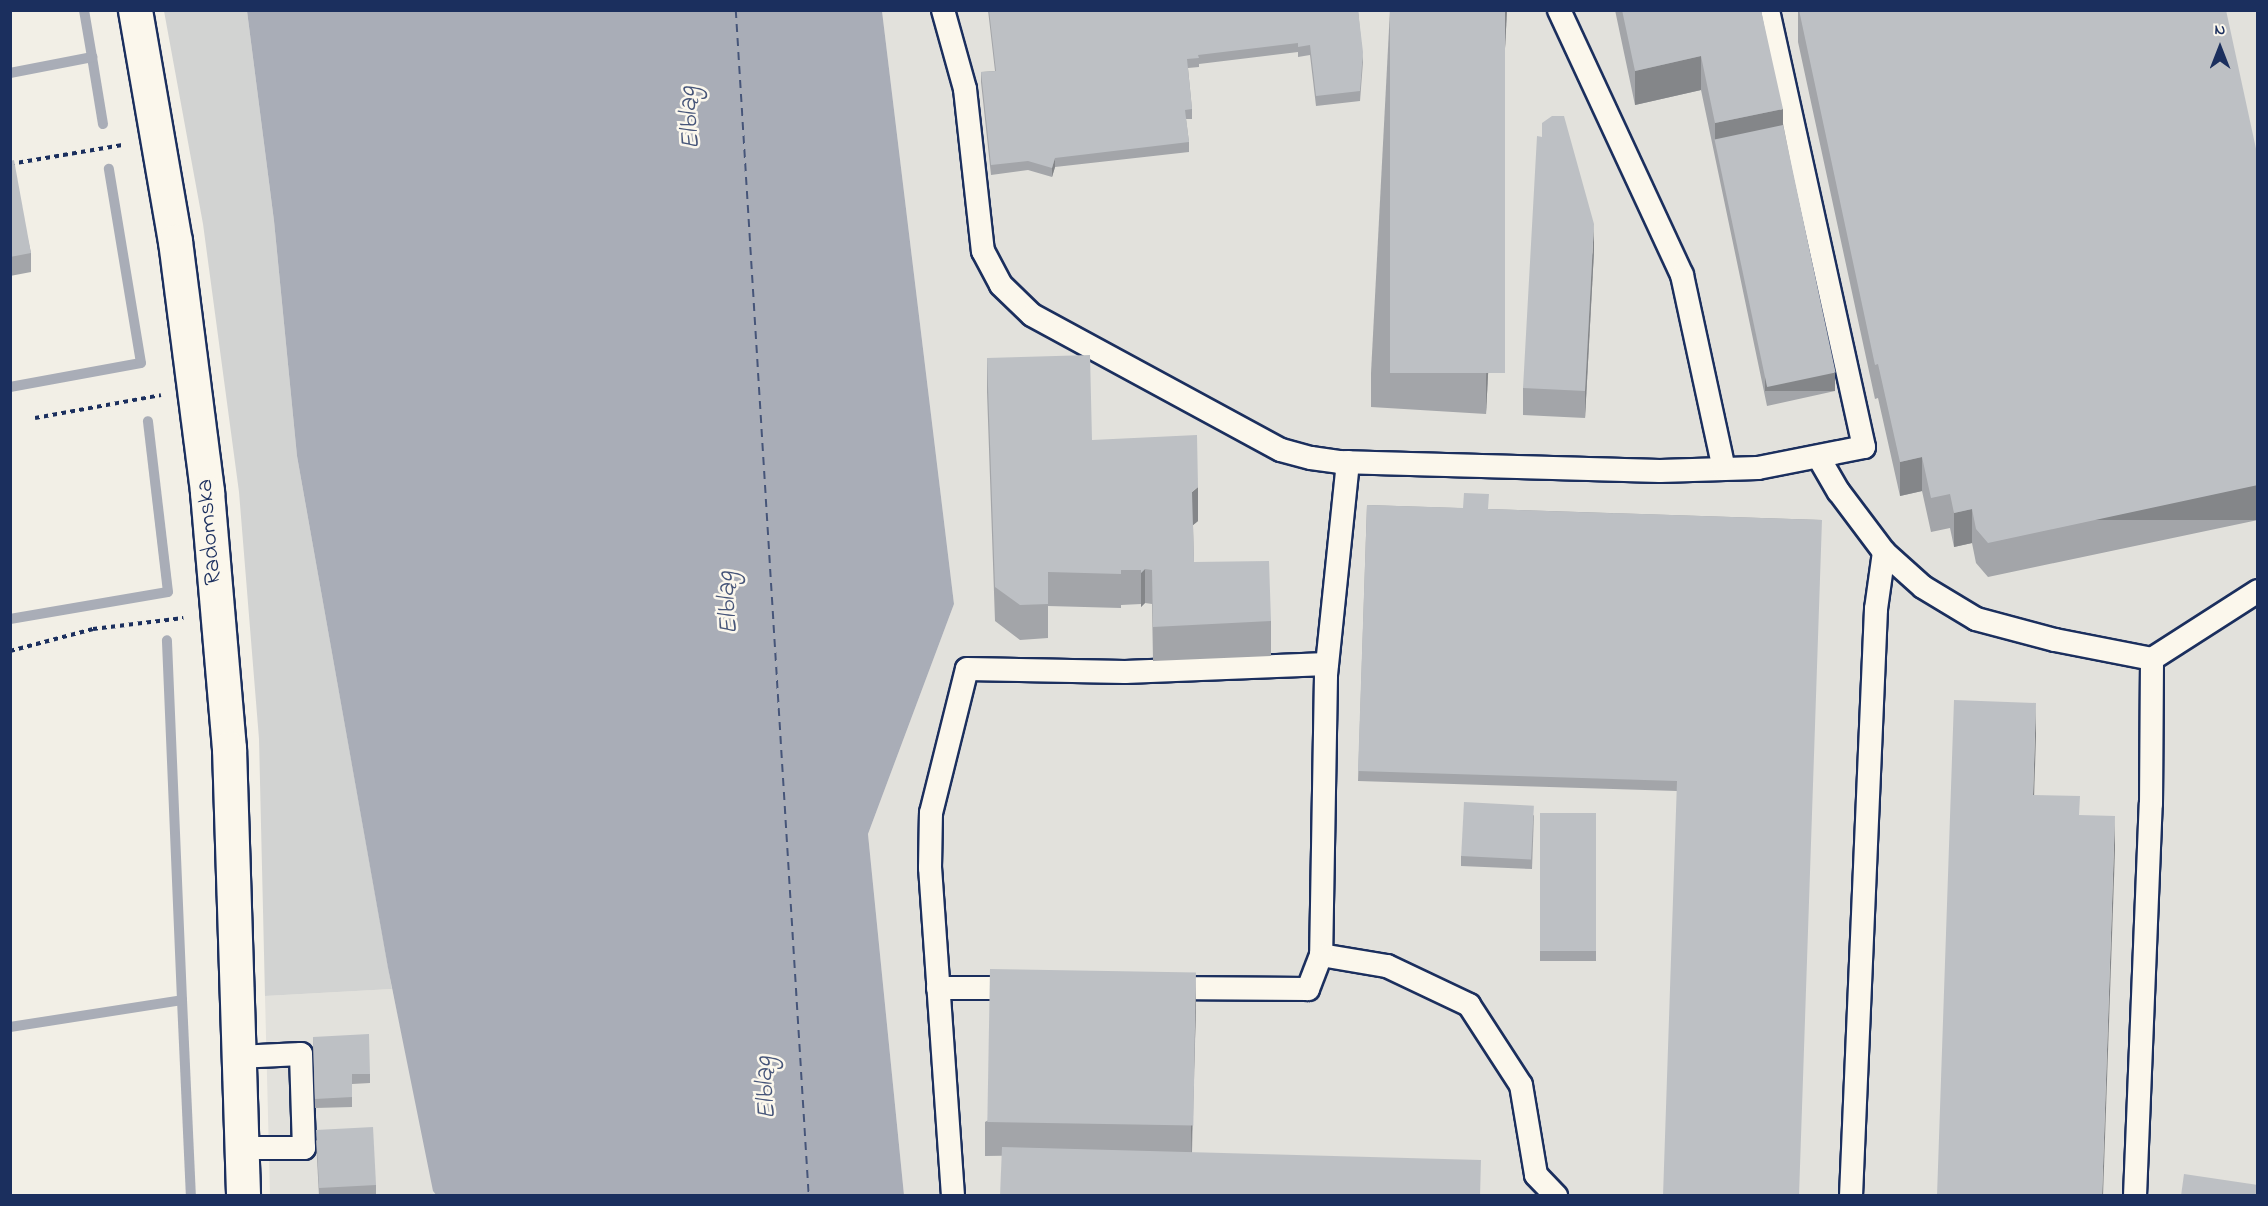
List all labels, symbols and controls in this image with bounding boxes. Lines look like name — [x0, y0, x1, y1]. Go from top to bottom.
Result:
north arrow — [2190, 18, 2250, 78]
text: N — [2215, 18, 2225, 42]
water label: Elbląg — [673, 85, 709, 151]
street label: Radomska — [191, 478, 229, 586]
water label: Elbląg — [711, 570, 747, 636]
water label: Elbląg — [749, 1055, 785, 1121]

